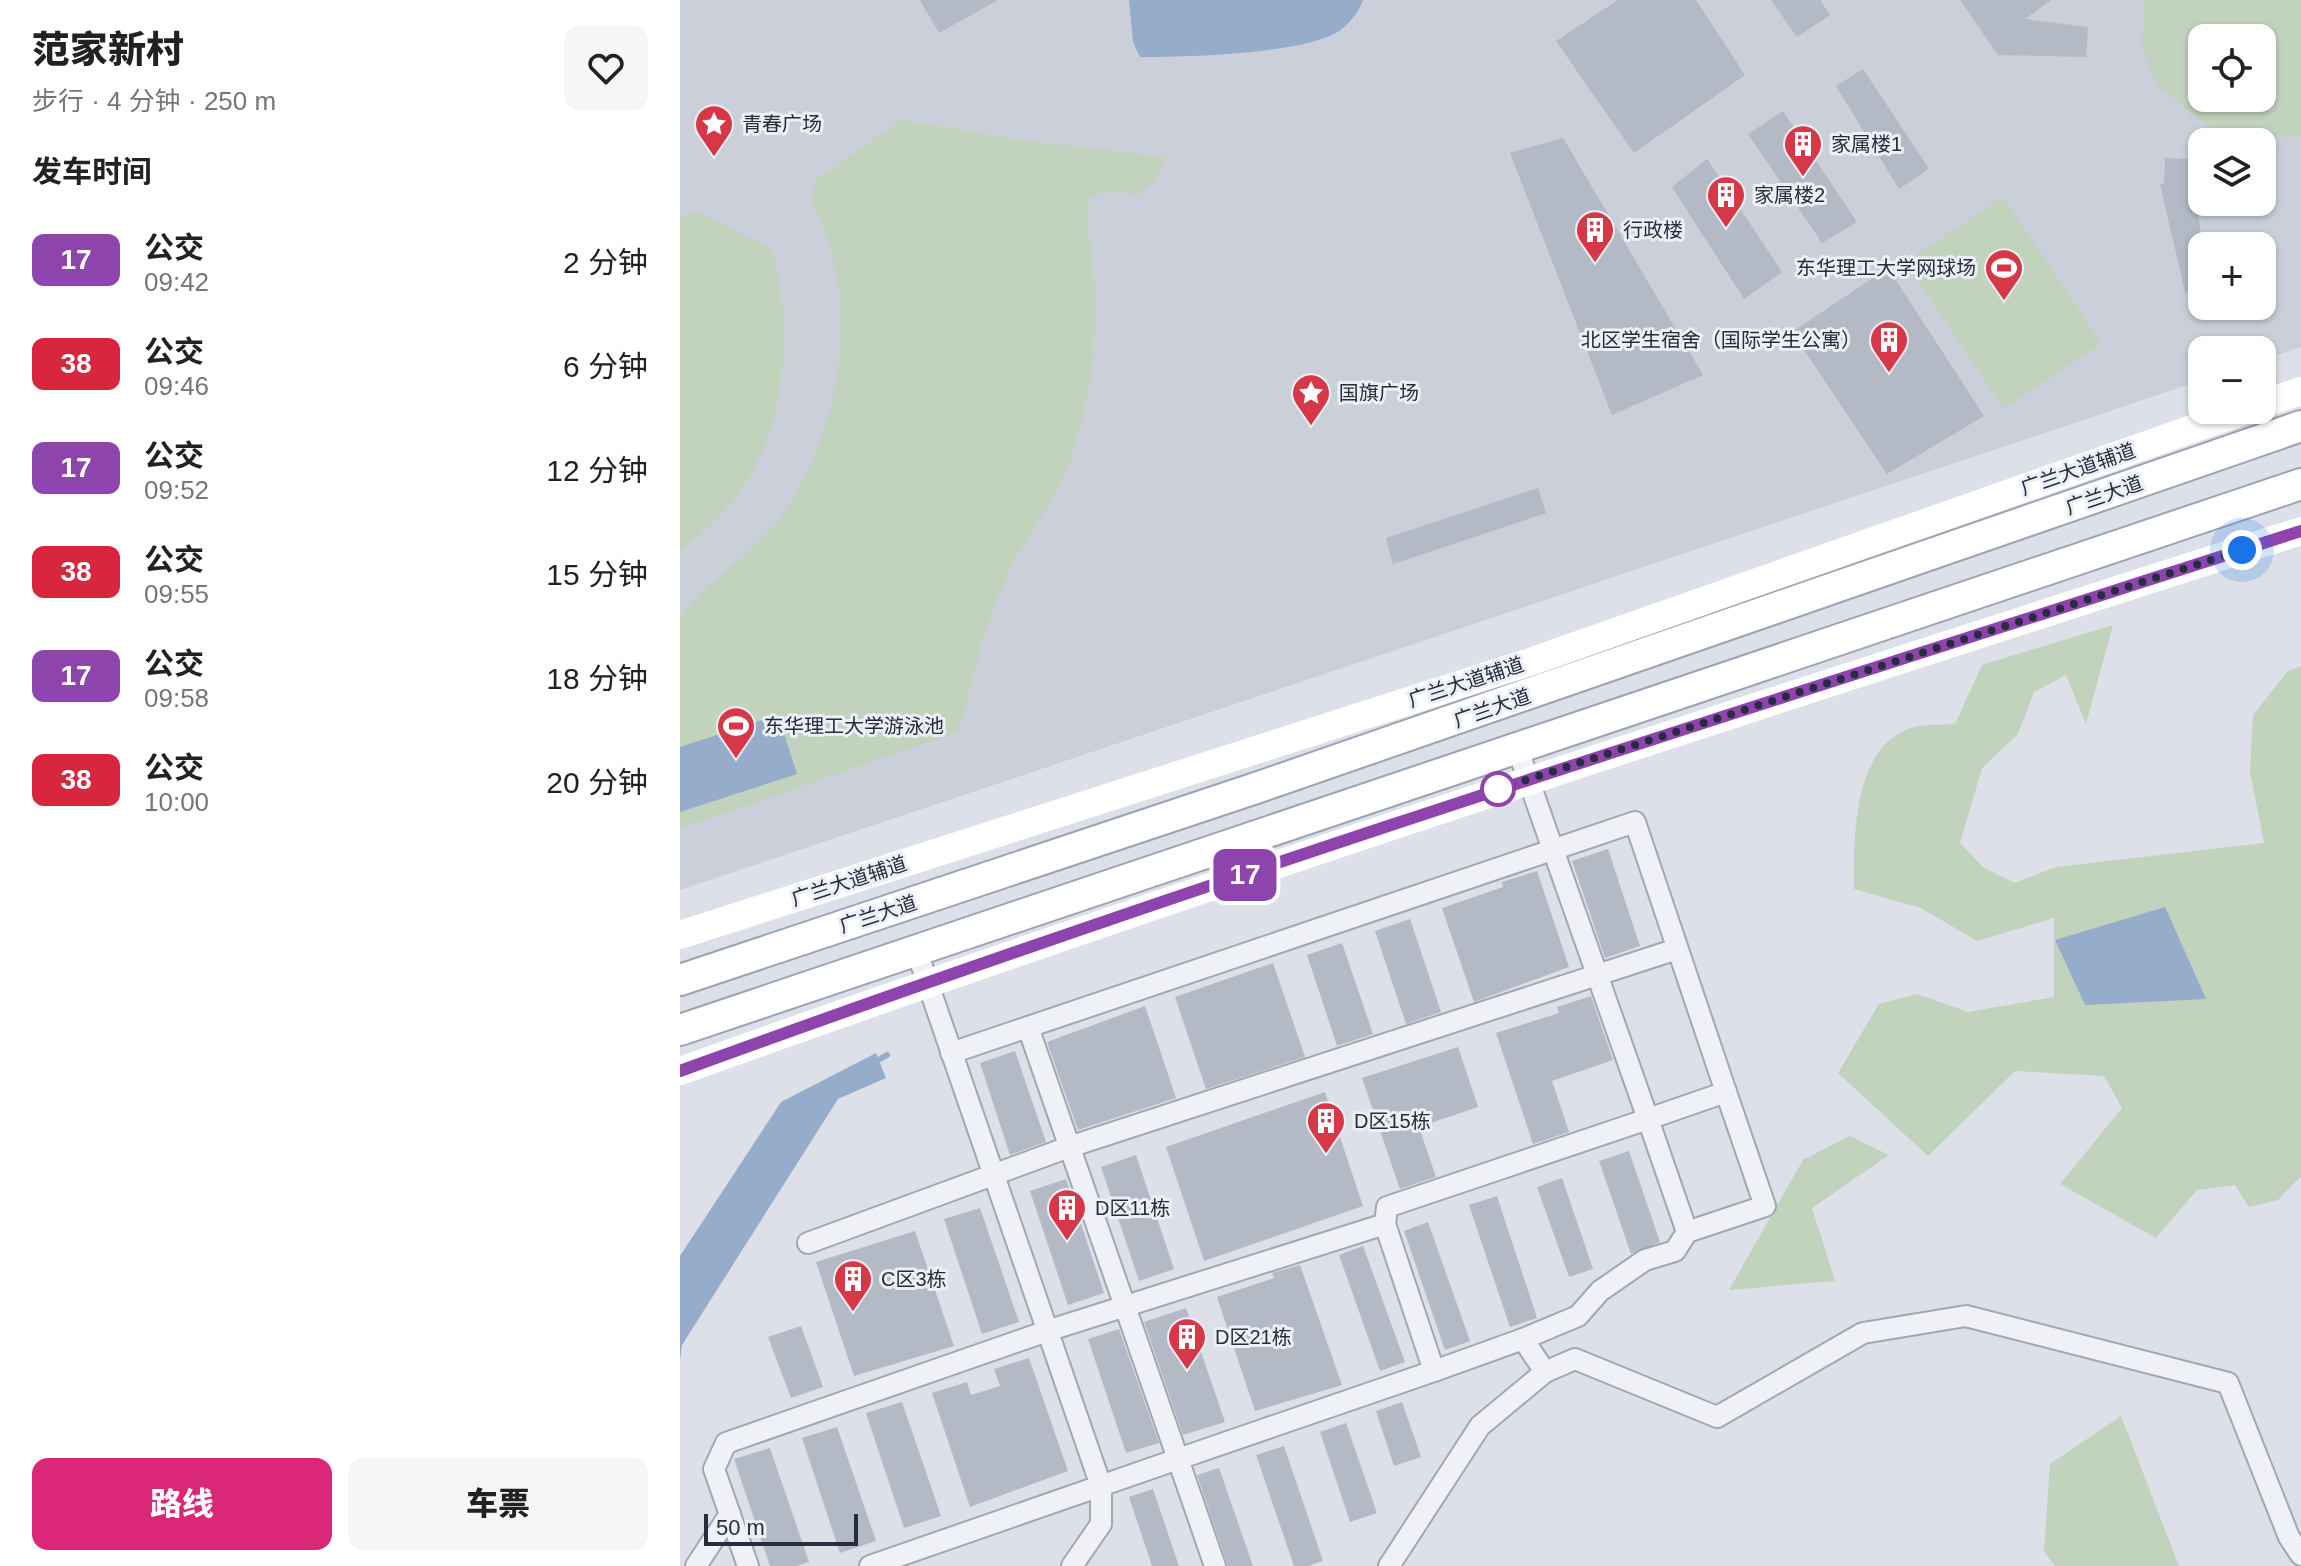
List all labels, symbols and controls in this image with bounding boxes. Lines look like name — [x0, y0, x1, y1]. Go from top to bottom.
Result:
map controls — [2188, 24, 2276, 424]
button: locate — [2188, 24, 2276, 112]
button: heart — [564, 26, 648, 110]
text: 范家新村 — [32, 29, 184, 71]
text: 步行 · 4 分钟 · 250 m — [32, 86, 276, 116]
place icon: 青春广场 — [693, 103, 735, 158]
place label: 青春广场 — [742, 113, 822, 135]
building icon: 家属楼1 — [1782, 123, 1824, 178]
button: layers — [2188, 128, 2276, 216]
place label: 家属楼1 — [1831, 133, 1902, 155]
text: 发车时间 — [32, 155, 152, 188]
building icon: 家属楼2 — [1705, 174, 1747, 229]
place label: 家属楼2 — [1754, 184, 1825, 206]
building icon: 行政楼 — [1574, 209, 1616, 264]
place label: 行政楼 — [1623, 219, 1683, 241]
text: 公交 — [144, 231, 204, 264]
button: + — [2188, 232, 2276, 320]
text: 17 — [60, 244, 92, 275]
text: 2 分钟 — [563, 246, 648, 279]
sports icon: 东华理工大学网球场 — [1983, 247, 2025, 302]
place label: 东华理工大学网球场 — [1796, 257, 1976, 279]
text: 09:42 — [144, 267, 209, 297]
building icon: 北区学生宿舍（国际学生公寓） — [1868, 319, 1910, 374]
place label: 北区学生宿舍（国际学生公寓） — [1581, 329, 1861, 351]
text: 公交 — [144, 335, 204, 368]
button: − — [2188, 336, 2276, 424]
text: 38 — [60, 348, 92, 379]
text: 6 分钟 — [563, 350, 648, 383]
text: 09:46 — [144, 371, 209, 401]
place icon: 国旗广场 — [1290, 372, 1332, 427]
place label: 国旗广场 — [1339, 382, 1419, 404]
street label: 广兰大道辅道 — [2017, 438, 2139, 500]
text: 公交 — [144, 439, 204, 472]
text: 17 — [60, 452, 92, 483]
text: 12 分钟 — [546, 454, 648, 487]
street label: 广兰大道 — [2062, 471, 2146, 519]
text: 09:52 — [144, 475, 209, 505]
your location — [2222, 530, 2262, 570]
text: 公交 — [144, 543, 204, 576]
text: 38 — [60, 556, 92, 587]
text: 15 分钟 — [546, 558, 648, 591]
text: 09:55 — [144, 579, 209, 609]
text: 公交 — [144, 647, 204, 680]
street label: 广兰大道辅道 — [1405, 652, 1527, 712]
text: 17 — [60, 660, 92, 691]
text: 18 分钟 — [546, 662, 648, 695]
text: 09:58 — [144, 683, 209, 713]
street label: 广兰大道 — [1450, 684, 1534, 732]
sports icon: 东华理工大学游泳池 — [715, 705, 757, 760]
place label: 东华理工大学游泳池 — [764, 715, 944, 737]
text: 公交 — [144, 751, 204, 784]
text: 38 — [60, 764, 92, 795]
text: 20 分钟 — [546, 766, 648, 799]
unlabelled marker — [1481, 772, 1515, 806]
text: 10:00 — [144, 787, 209, 817]
line badge: 17 — [1209, 849, 1281, 901]
street label: 广兰大道辅道 — [789, 852, 909, 910]
text: 17 — [1229, 859, 1261, 890]
street label: 广兰大道 — [837, 891, 919, 937]
building icon: D区15栋 — [1305, 1100, 1347, 1155]
place label: D区15栋 — [1354, 1110, 1431, 1132]
building icon: D区11栋 — [1046, 1187, 1088, 1242]
place label: D区11栋 — [1095, 1197, 1170, 1219]
building icon: C区3栋 — [832, 1258, 874, 1313]
place label: C区3栋 — [881, 1268, 947, 1290]
building icon: D区21栋 — [1166, 1316, 1208, 1371]
place label: D区21栋 — [1215, 1326, 1292, 1348]
button: 路线 — [32, 1458, 332, 1550]
button: 车票 — [348, 1458, 648, 1550]
scale bar — [704, 1510, 858, 1546]
text: 50 m — [716, 1515, 765, 1540]

